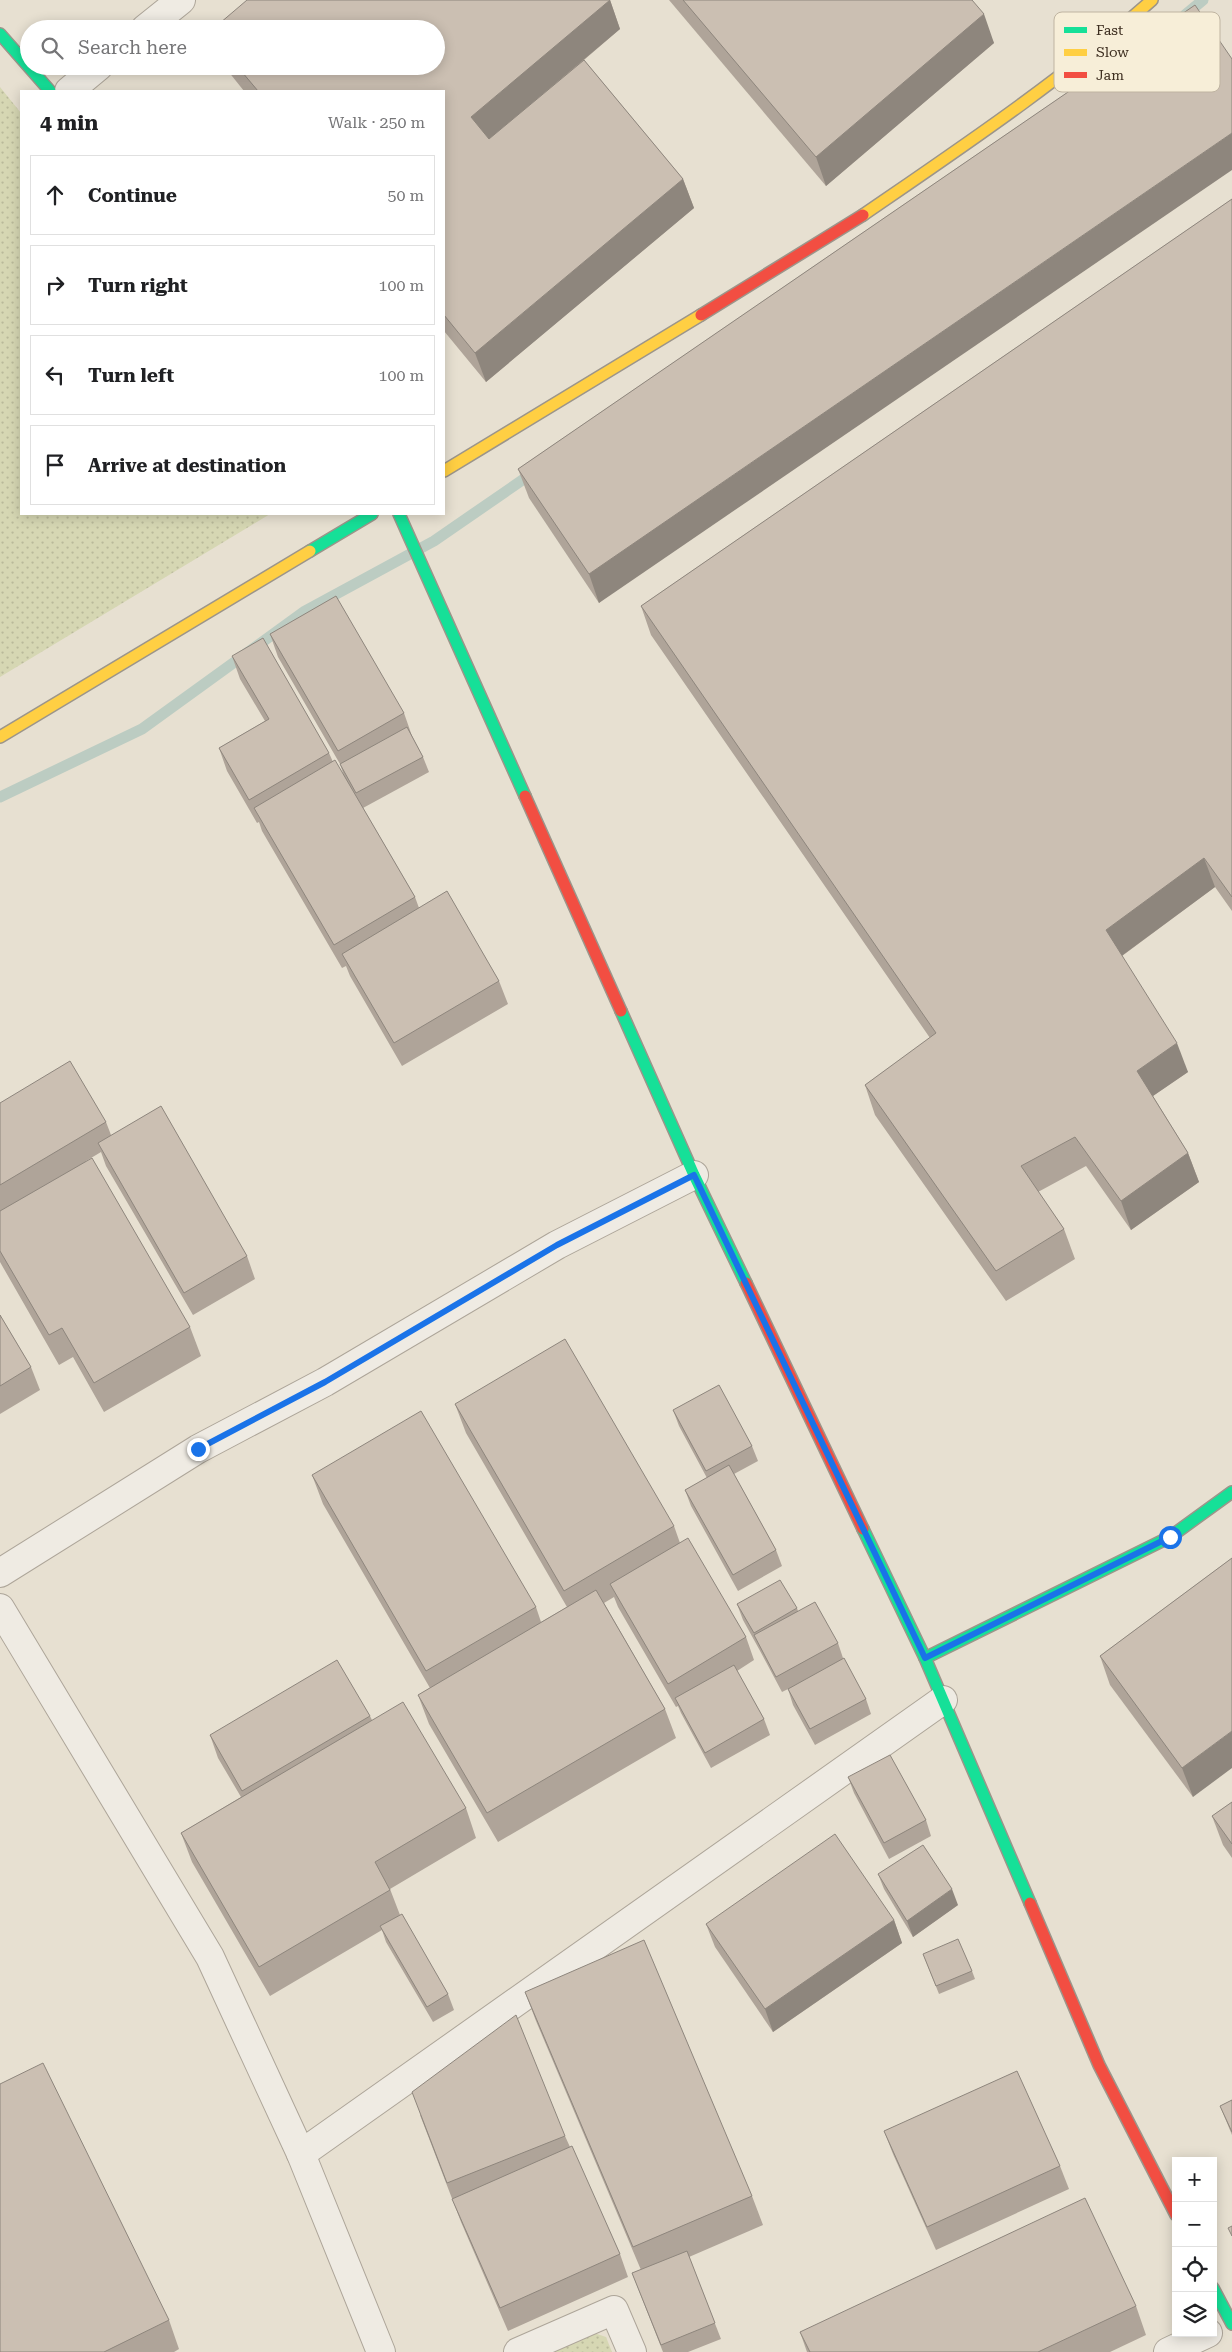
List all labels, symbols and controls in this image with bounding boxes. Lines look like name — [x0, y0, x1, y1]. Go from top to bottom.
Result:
legend — [1054, 12, 1220, 92]
search box — [20, 20, 445, 75]
text: Fast — [1096, 22, 1123, 38]
icon: search — [38, 34, 66, 62]
text: Search here — [78, 36, 187, 59]
text: Slow — [1096, 44, 1129, 60]
text: Jam — [1096, 67, 1124, 83]
text: 4 min — [40, 111, 98, 135]
text: Walk · 250 m — [328, 113, 425, 132]
icon: ahead — [41, 181, 69, 209]
text: Continue — [88, 184, 177, 207]
text: 50 m — [387, 186, 424, 205]
icon: right — [41, 271, 69, 299]
text: Turn right — [88, 274, 188, 297]
text: 100 m — [378, 276, 424, 295]
icon: left — [41, 361, 69, 389]
text: Turn left — [88, 364, 174, 387]
text: 100 m — [378, 366, 424, 385]
icon: arrive — [41, 451, 69, 479]
text: Arrive at destination — [88, 454, 286, 477]
route end — [187, 1438, 210, 1461]
route start — [1159, 1526, 1182, 1549]
map controls — [1172, 2157, 1217, 2337]
button: + — [1172, 2157, 1217, 2202]
button: − — [1172, 2202, 1217, 2247]
button: locate — [1172, 2247, 1217, 2292]
button: layers — [1172, 2292, 1217, 2337]

